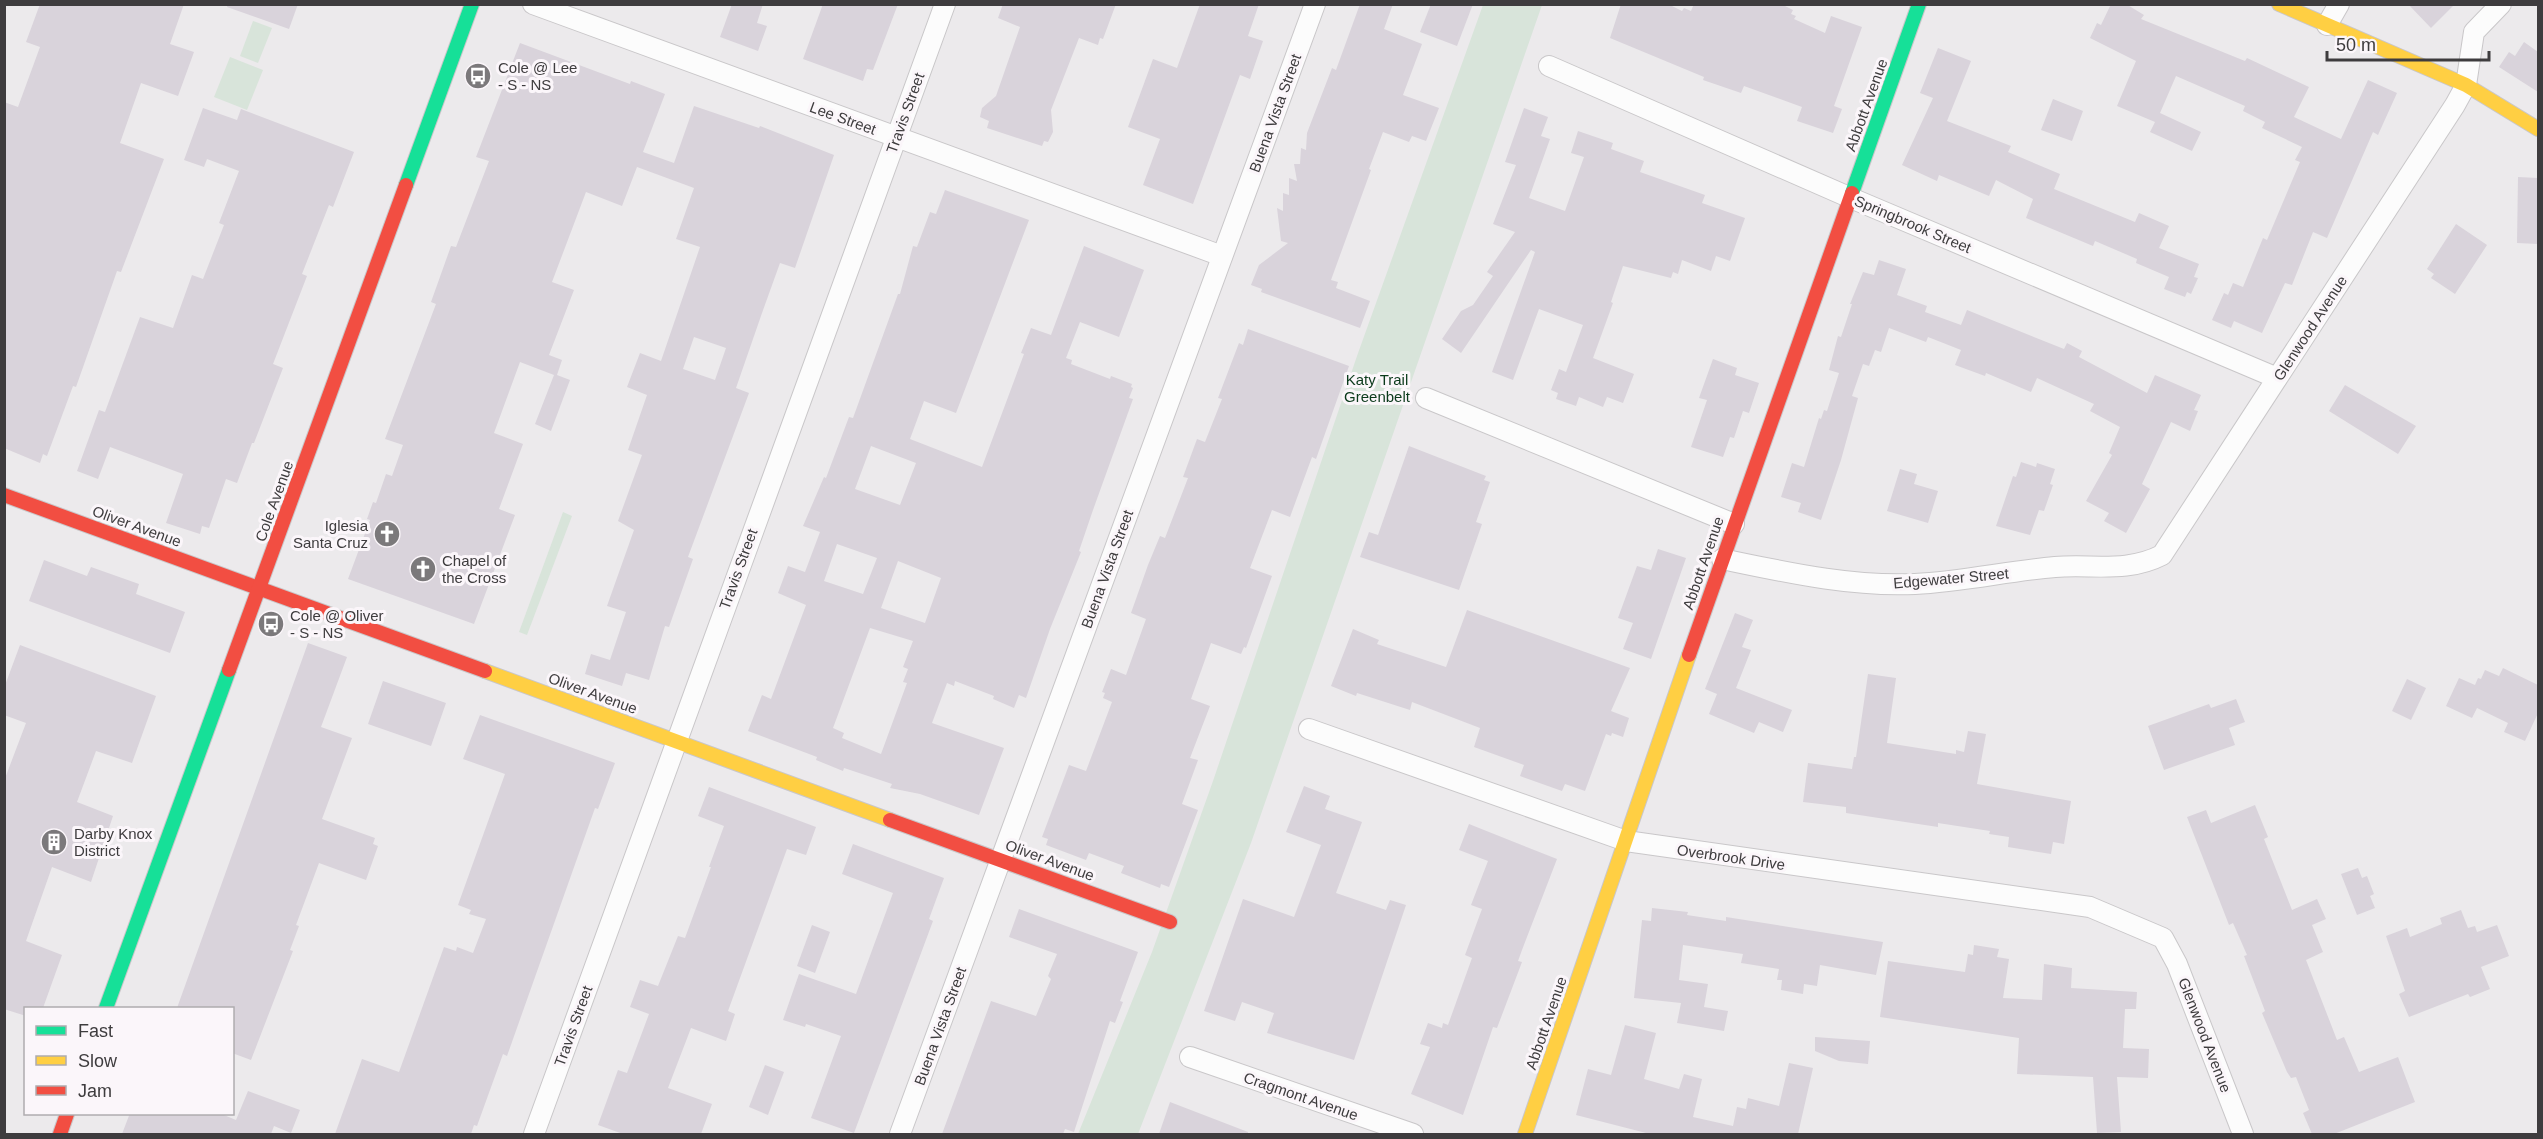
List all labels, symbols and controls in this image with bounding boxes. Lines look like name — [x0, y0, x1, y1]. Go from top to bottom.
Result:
scale bar — [2327, 24, 2489, 62]
text: 50 m — [2336, 35, 2376, 55]
street label: Buena Vista Street — [1246, 51, 1305, 175]
street label: Abbott Avenue — [1841, 56, 1891, 154]
place label: Cole @ Lee - S - NS — [498, 59, 577, 93]
bus stop icon: Cole @ Lee - S - NS — [463, 61, 493, 91]
street label: Travis Street — [883, 70, 928, 156]
street label: Lee Street — [808, 98, 879, 138]
street label: Springbrook Street — [1852, 192, 1975, 257]
street label: Glenwood Avenue — [2270, 272, 2350, 384]
park label: Katy Trail Greenbelt — [1344, 371, 1411, 405]
street label: Cole Avenue — [252, 458, 296, 544]
street label: Oliver Avenue — [90, 502, 184, 550]
street label: Buena Vista Street — [1078, 507, 1137, 631]
street label: Abbott Avenue — [1679, 514, 1727, 612]
place label: Iglesia Santa Cruz — [293, 517, 369, 551]
church icon: Iglesia Santa Cruz — [372, 519, 402, 549]
street label: Travis Street — [716, 526, 761, 612]
place label: Chapel of the Cross — [442, 552, 507, 586]
church icon: Chapel of the Cross — [408, 554, 438, 584]
street label: Edgewater Street — [1893, 564, 2010, 592]
place label: Cole @ Oliver - S - NS — [290, 607, 384, 641]
bus stop icon: Cole @ Oliver - S - NS — [256, 609, 286, 639]
street label: Oliver Avenue — [546, 669, 640, 717]
place label: Darby Knox District — [74, 825, 153, 859]
building icon: Darby Knox District — [39, 827, 69, 857]
street label: Oliver Avenue — [1003, 836, 1097, 884]
street label: Overbrook Drive — [1676, 841, 1786, 873]
street label: Buena Vista Street — [911, 964, 970, 1088]
street label: Abbott Avenue — [1522, 974, 1570, 1072]
street label: Glenwood Avenue — [2175, 975, 2235, 1095]
street label: Travis Street — [551, 983, 596, 1069]
legend — [24, 1007, 234, 1115]
text: Fast — [78, 1021, 113, 1041]
text: Slow — [78, 1051, 118, 1071]
street label: Cragmont Avenue — [1242, 1068, 1360, 1124]
text: Jam — [78, 1081, 112, 1101]

